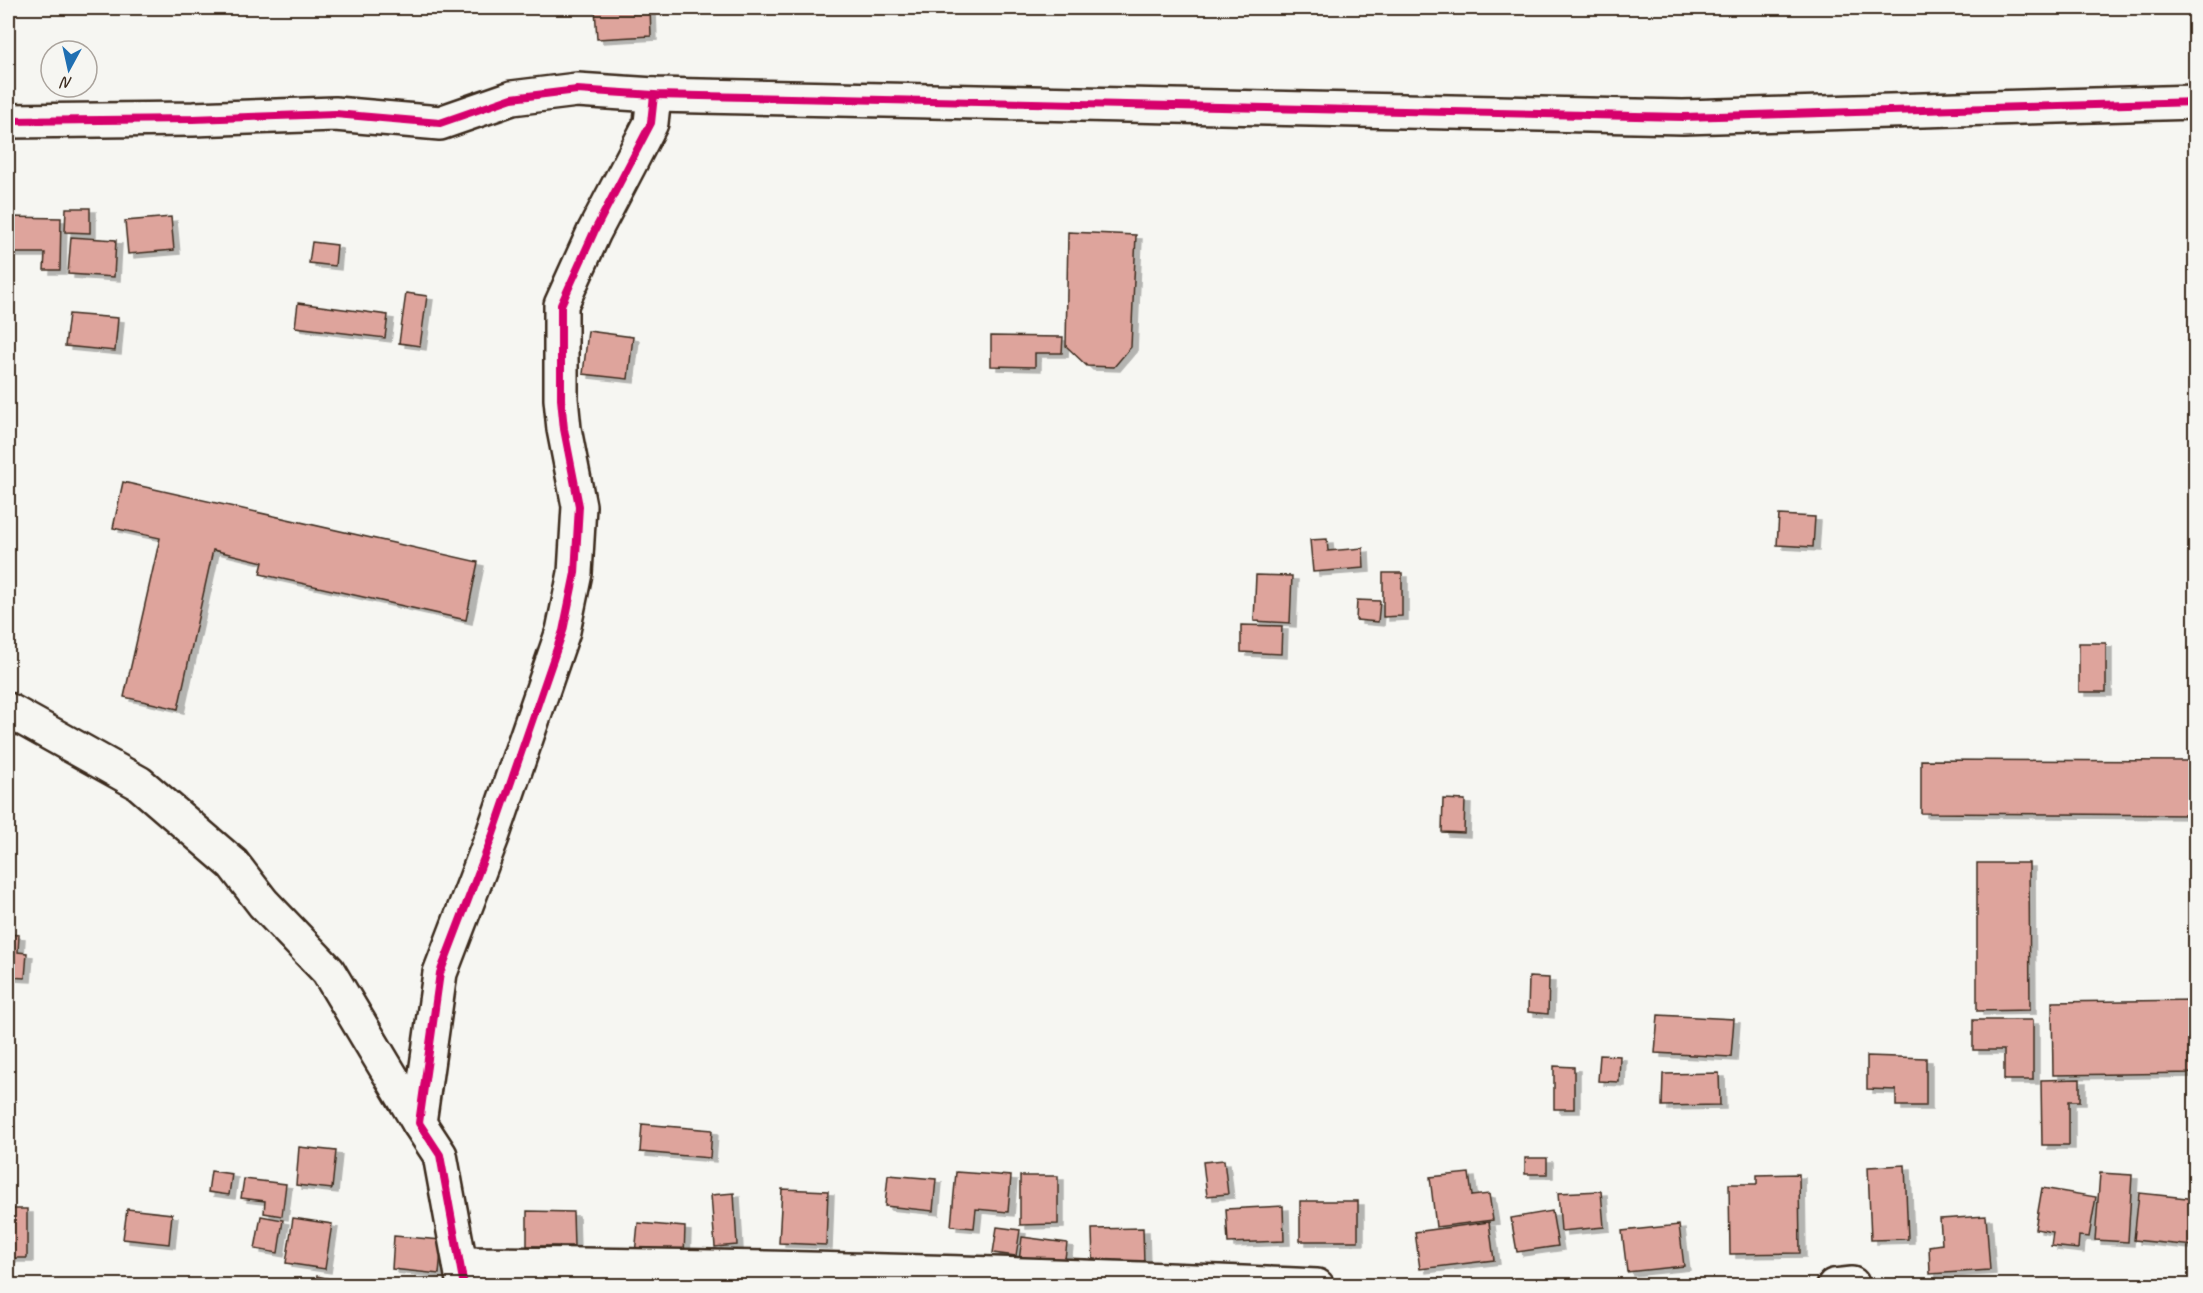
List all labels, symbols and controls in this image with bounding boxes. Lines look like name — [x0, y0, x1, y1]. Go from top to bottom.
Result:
north arrow — [39, 39, 99, 99]
text: N — [58, 72, 73, 93]

